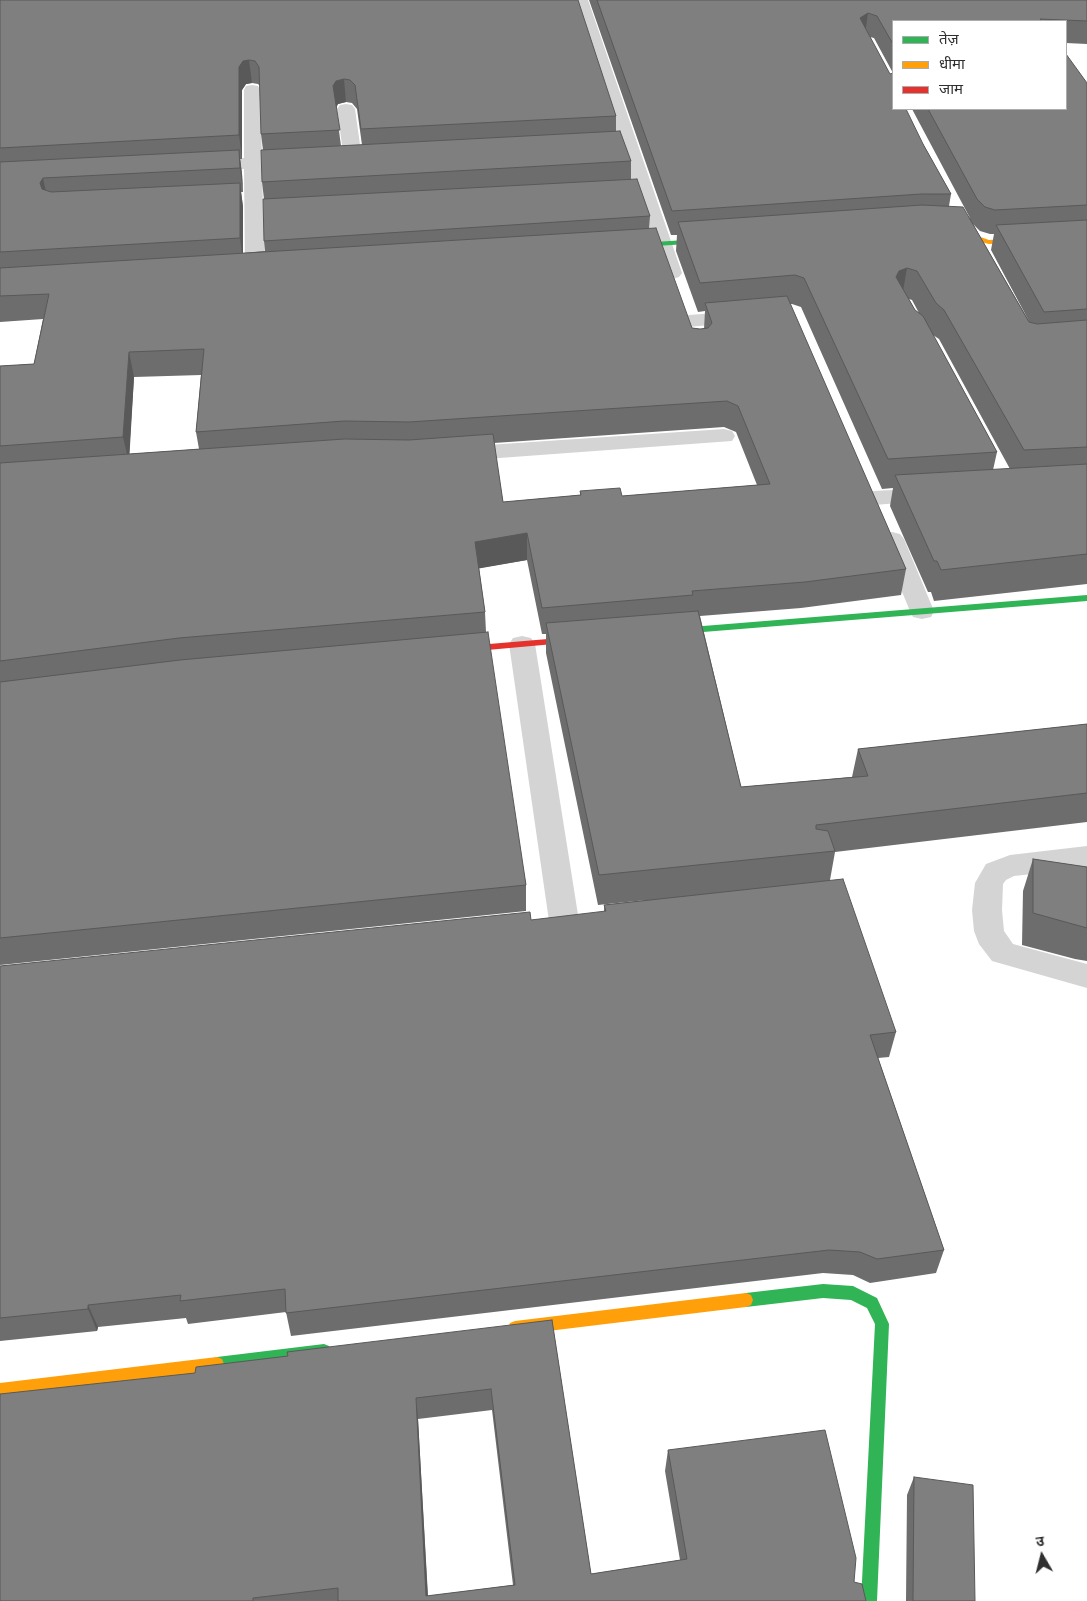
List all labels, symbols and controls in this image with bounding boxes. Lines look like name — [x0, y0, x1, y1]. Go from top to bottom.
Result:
legend — [892, 20, 1067, 110]
text: तेज़ — [939, 29, 959, 47]
text: धीमा — [939, 54, 965, 72]
text: जाम — [939, 79, 963, 97]
north arrow — [1017, 1531, 1067, 1581]
text: उ — [1035, 1532, 1045, 1550]

